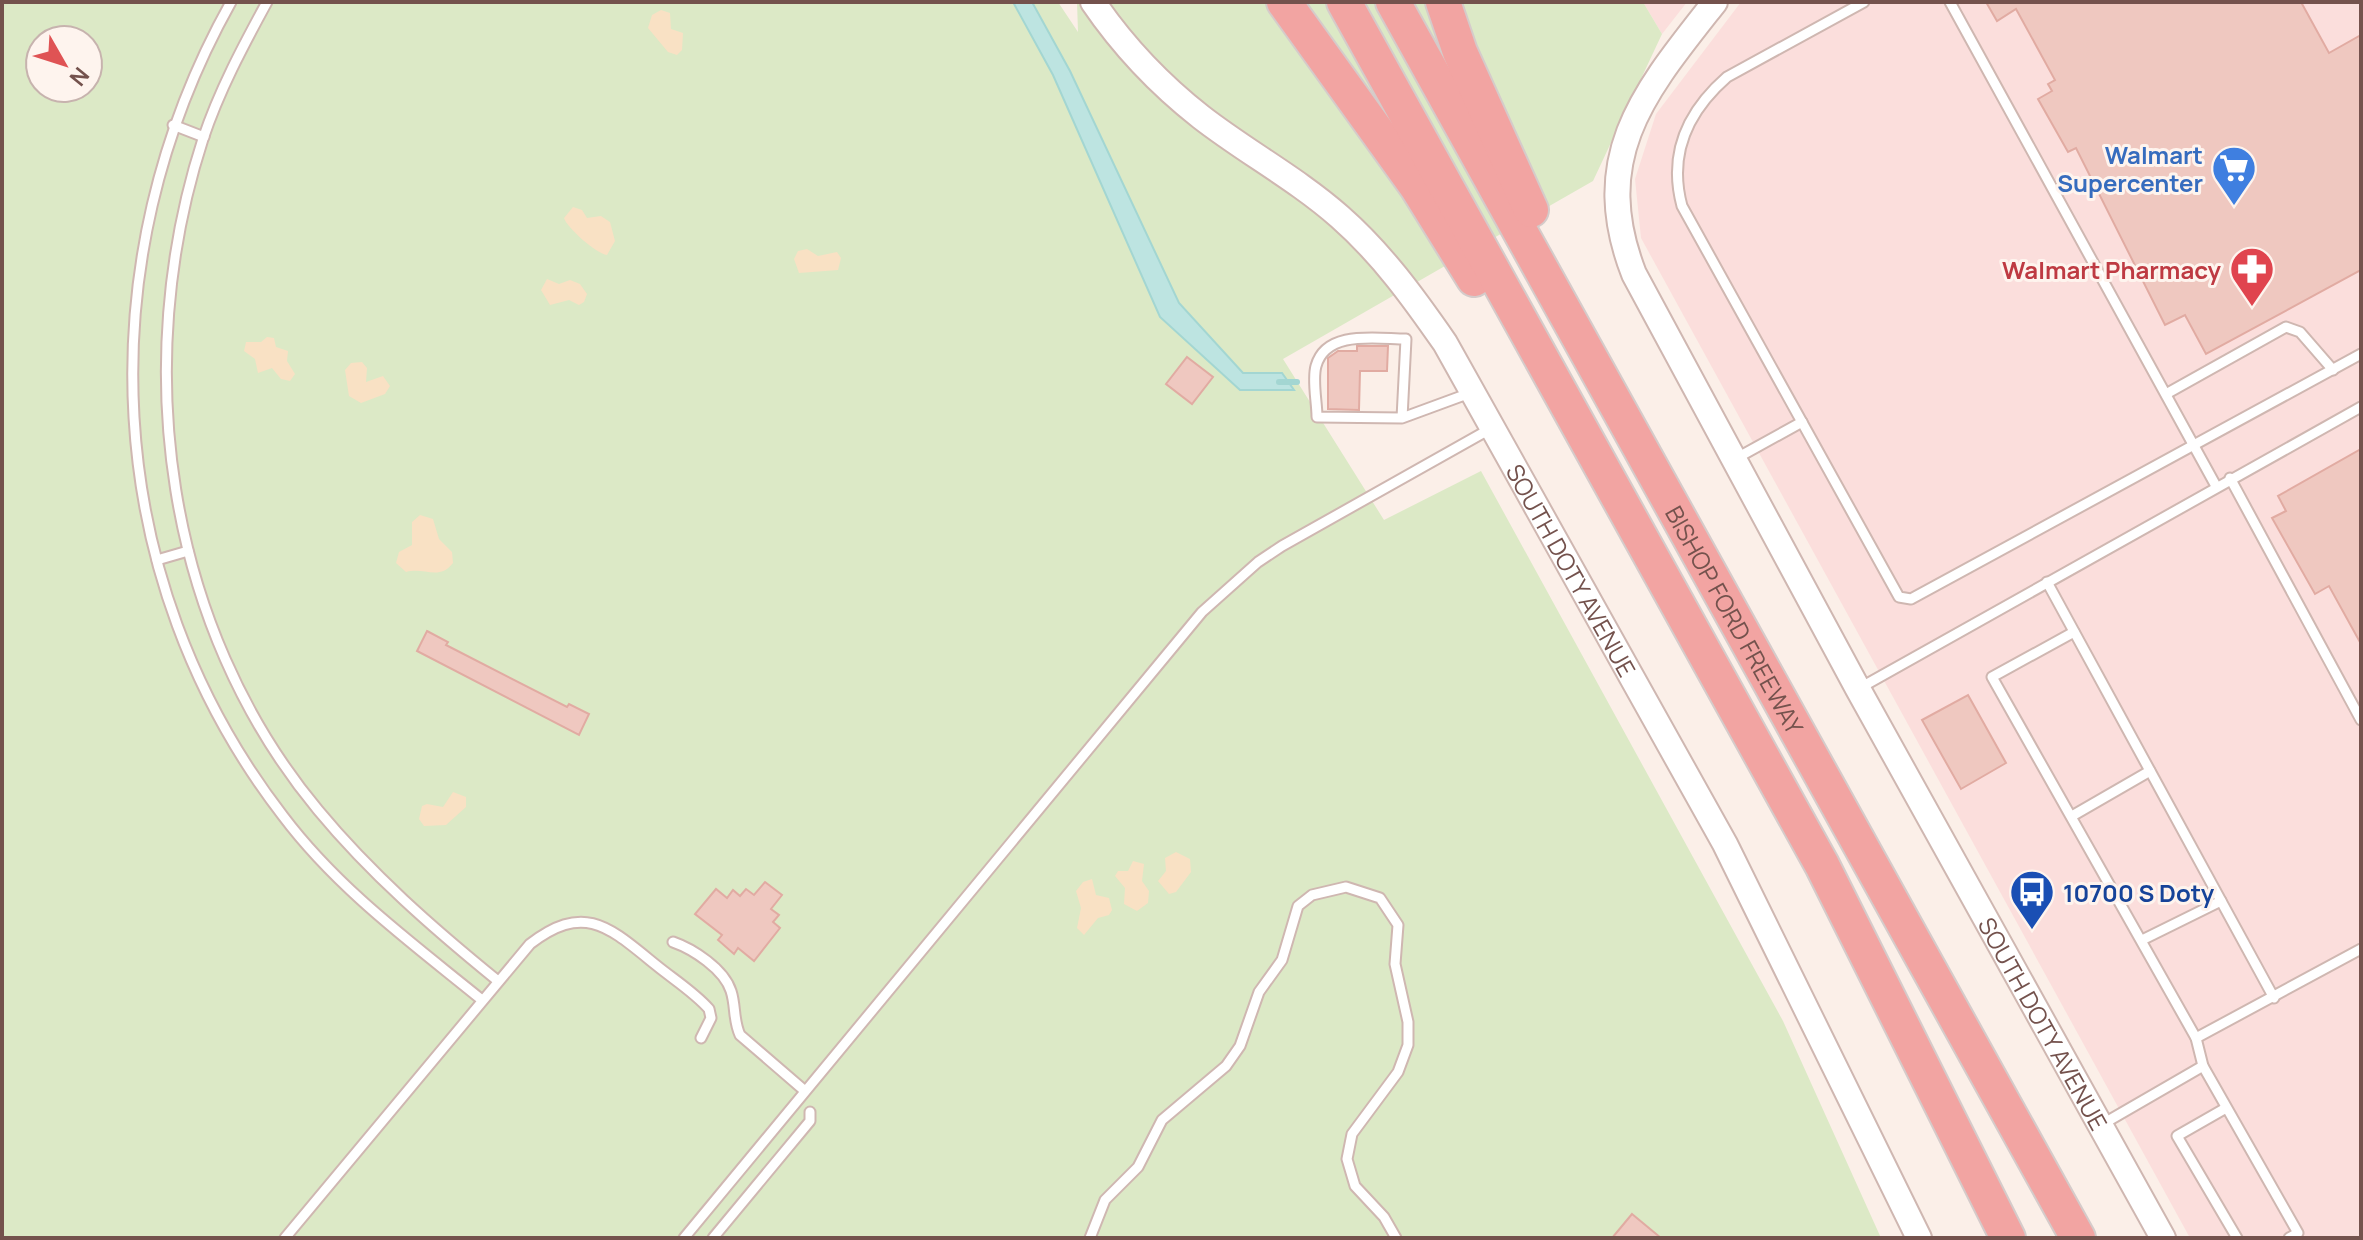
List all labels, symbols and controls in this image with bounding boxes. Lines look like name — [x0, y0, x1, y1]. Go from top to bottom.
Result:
north arrow — [24, 24, 104, 104]
text: N — [63, 61, 96, 92]
place label: Walmart Supercenter — [2057, 138, 2203, 199]
supermarket icon: Walmart Supercenter — [2210, 144, 2258, 207]
pharmacy icon: Walmart Pharmacy — [2228, 245, 2276, 308]
place label: Walmart Pharmacy — [2002, 253, 2222, 286]
street label: SOUTH DOTY AVENUE — [1499, 458, 1644, 682]
street label: BISHOP FORD FREEWAY — [1659, 499, 1812, 740]
bus stop icon: 10700 S Doty — [2008, 868, 2056, 931]
place label: 10700 S Doty — [2063, 876, 2215, 909]
street label: SOUTH DOTY AVENUE — [1971, 911, 2116, 1136]

